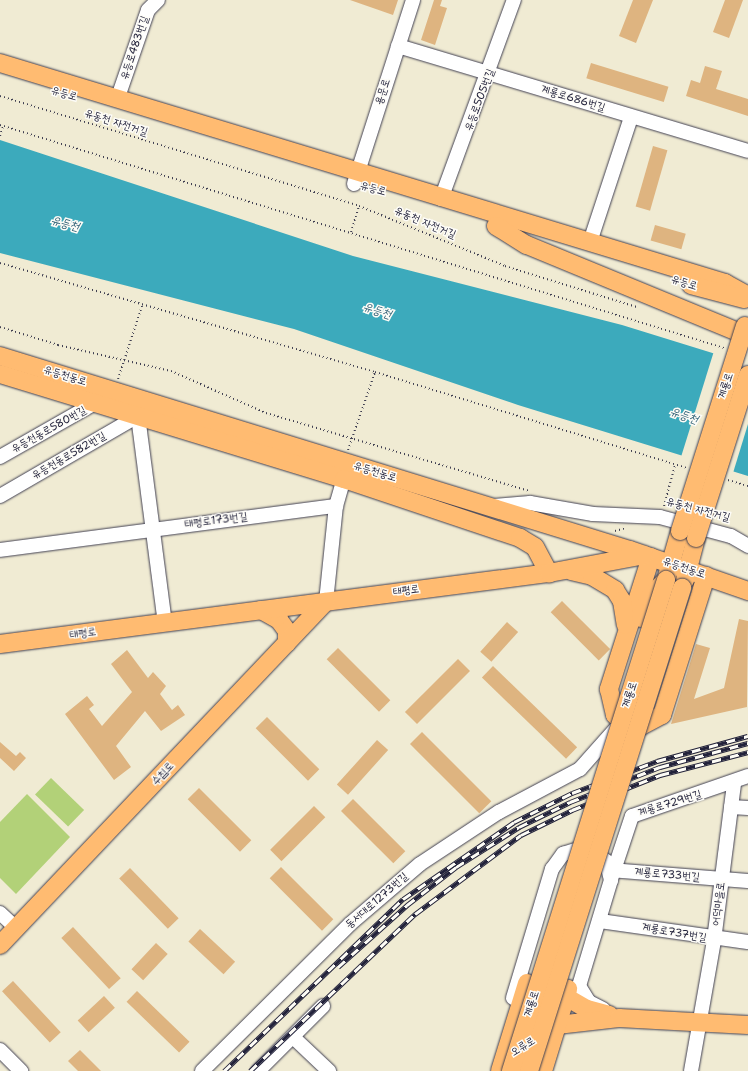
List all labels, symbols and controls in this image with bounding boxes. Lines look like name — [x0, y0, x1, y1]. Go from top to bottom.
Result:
street label: 유등로483번길 — [118, 14, 152, 82]
street label: 유등로505번길 — [462, 67, 498, 133]
street label: 용문로 — [373, 77, 393, 107]
street label: 계룡로686번길 — [539, 83, 607, 115]
street label: 유등로 — [49, 84, 79, 104]
street label: 유동천 자전거길 — [83, 107, 149, 139]
street label: 유등로 — [358, 179, 388, 199]
street label: 유동천 자전거길 — [392, 204, 458, 242]
water label: 유등천 — [49, 213, 81, 235]
street label: 유등로 — [669, 273, 699, 293]
water label: 유등천 — [361, 300, 393, 322]
street label: 유등천동로 — [42, 363, 88, 389]
street label: 계룡로 — [716, 371, 736, 401]
street label: 유등천동로580번길 — [9, 404, 89, 456]
water label: 유등천 — [668, 404, 700, 428]
street label: 유등천동로582번길 — [30, 429, 108, 483]
street label: 유등천동로 — [352, 459, 398, 485]
street label: 유동천 자전거길 — [665, 495, 731, 525]
street label: 태평로173번길 — [184, 511, 248, 531]
street label: 유등천동로 — [661, 555, 707, 581]
street label: 태평로 — [392, 583, 420, 599]
street label: 태평로 — [69, 626, 97, 642]
street label: 계룡로 — [620, 680, 640, 710]
street label: 수침로 — [149, 760, 177, 788]
street label: 계룡로729번길 — [637, 788, 703, 820]
street label: 계룡로733번길 — [634, 866, 700, 884]
street label: 동서대로1273번길 — [343, 870, 411, 932]
street label: 어덕마을로 — [710, 881, 728, 927]
street label: 계룡로737번길 — [641, 921, 707, 945]
street label: 계룡로 — [522, 989, 542, 1019]
street label: 오류로 — [508, 1034, 538, 1060]

